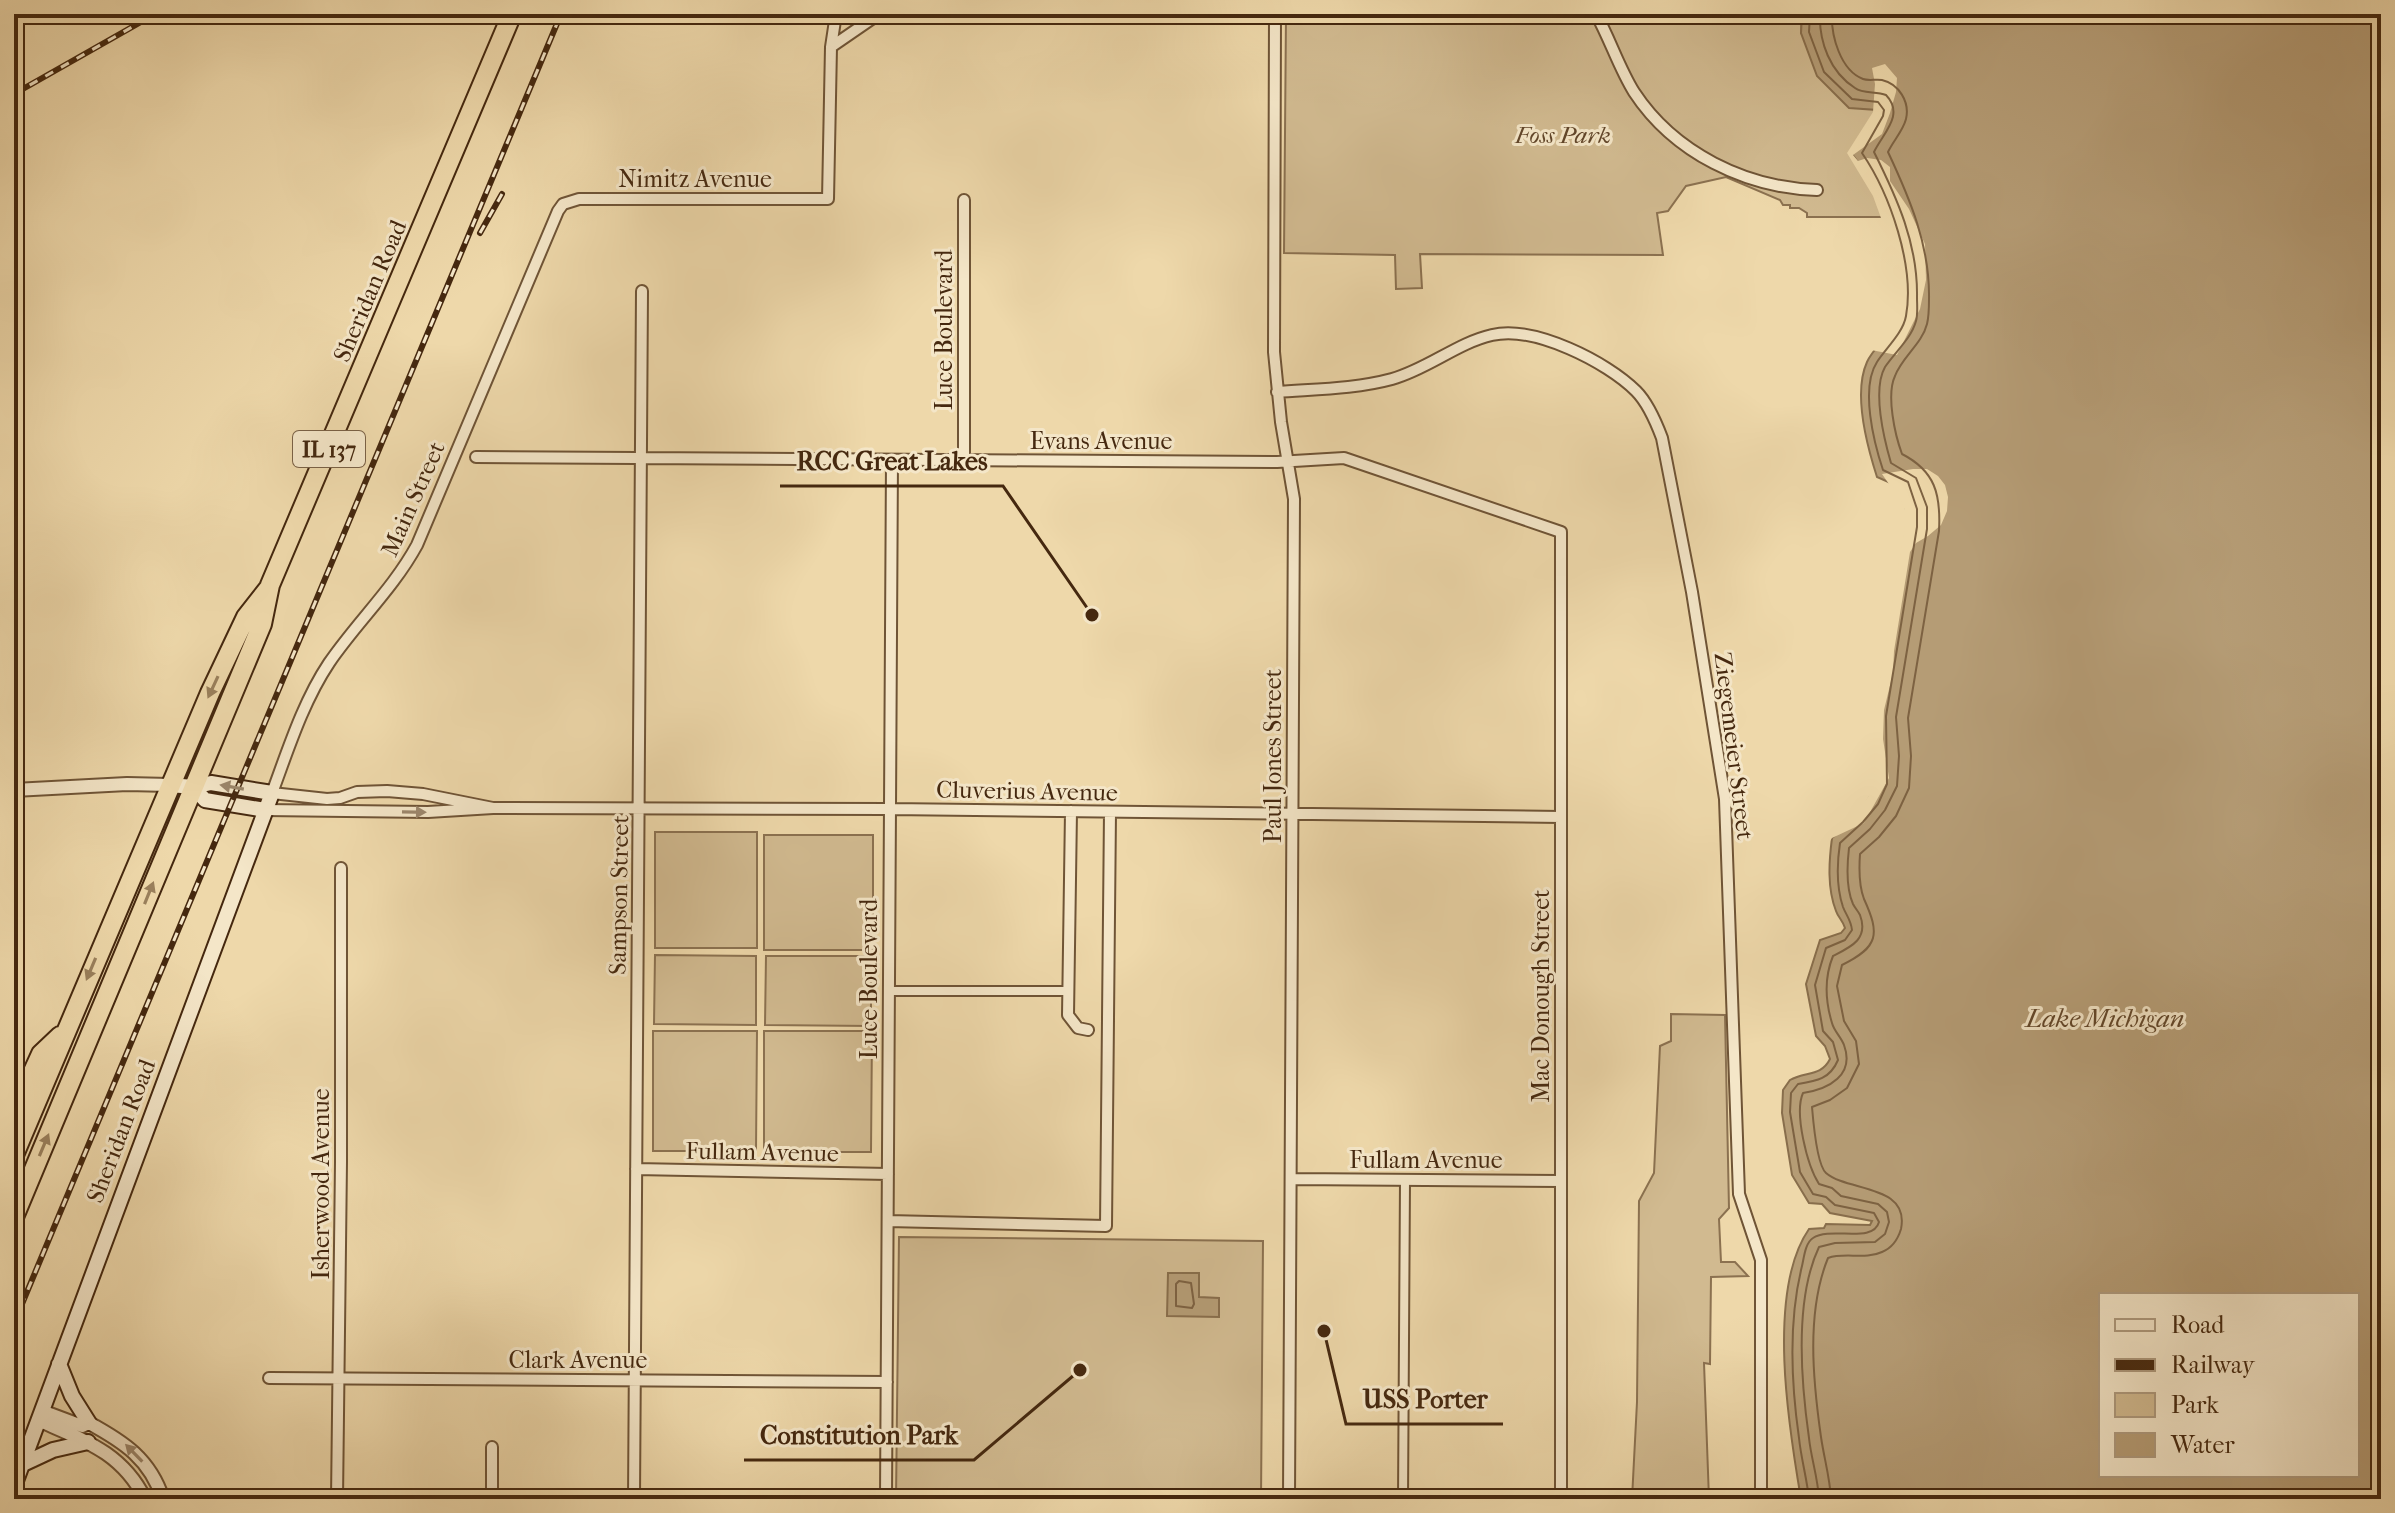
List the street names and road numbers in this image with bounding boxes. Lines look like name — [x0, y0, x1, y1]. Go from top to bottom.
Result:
street label: Nimitz Avenue — [618, 165, 772, 193]
street label: Sheridan Road — [328, 215, 413, 366]
street label: Luce Boulevard — [930, 249, 958, 410]
street label: Evans Avenue — [1030, 427, 1172, 455]
road number: IL 137 — [293, 431, 365, 467]
street label: Main Street — [375, 437, 451, 561]
street label: Ziegemeier Street — [1709, 651, 1759, 842]
street label: Paul Jones Street — [1259, 668, 1287, 843]
street label: Cluverius Avenue — [936, 775, 1118, 807]
street label: Sampson Street — [604, 814, 634, 975]
street label: Mac Donough Street — [1527, 889, 1555, 1103]
street label: Luce Boulevard — [855, 898, 883, 1059]
street label: Sheridan Road — [81, 1054, 162, 1207]
street label: Isherwood Avenue — [307, 1088, 335, 1280]
street label: Fullam Avenue — [685, 1137, 839, 1167]
street label: Fullam Avenue — [1349, 1146, 1503, 1174]
street label: Clark Avenue — [509, 1346, 648, 1374]

